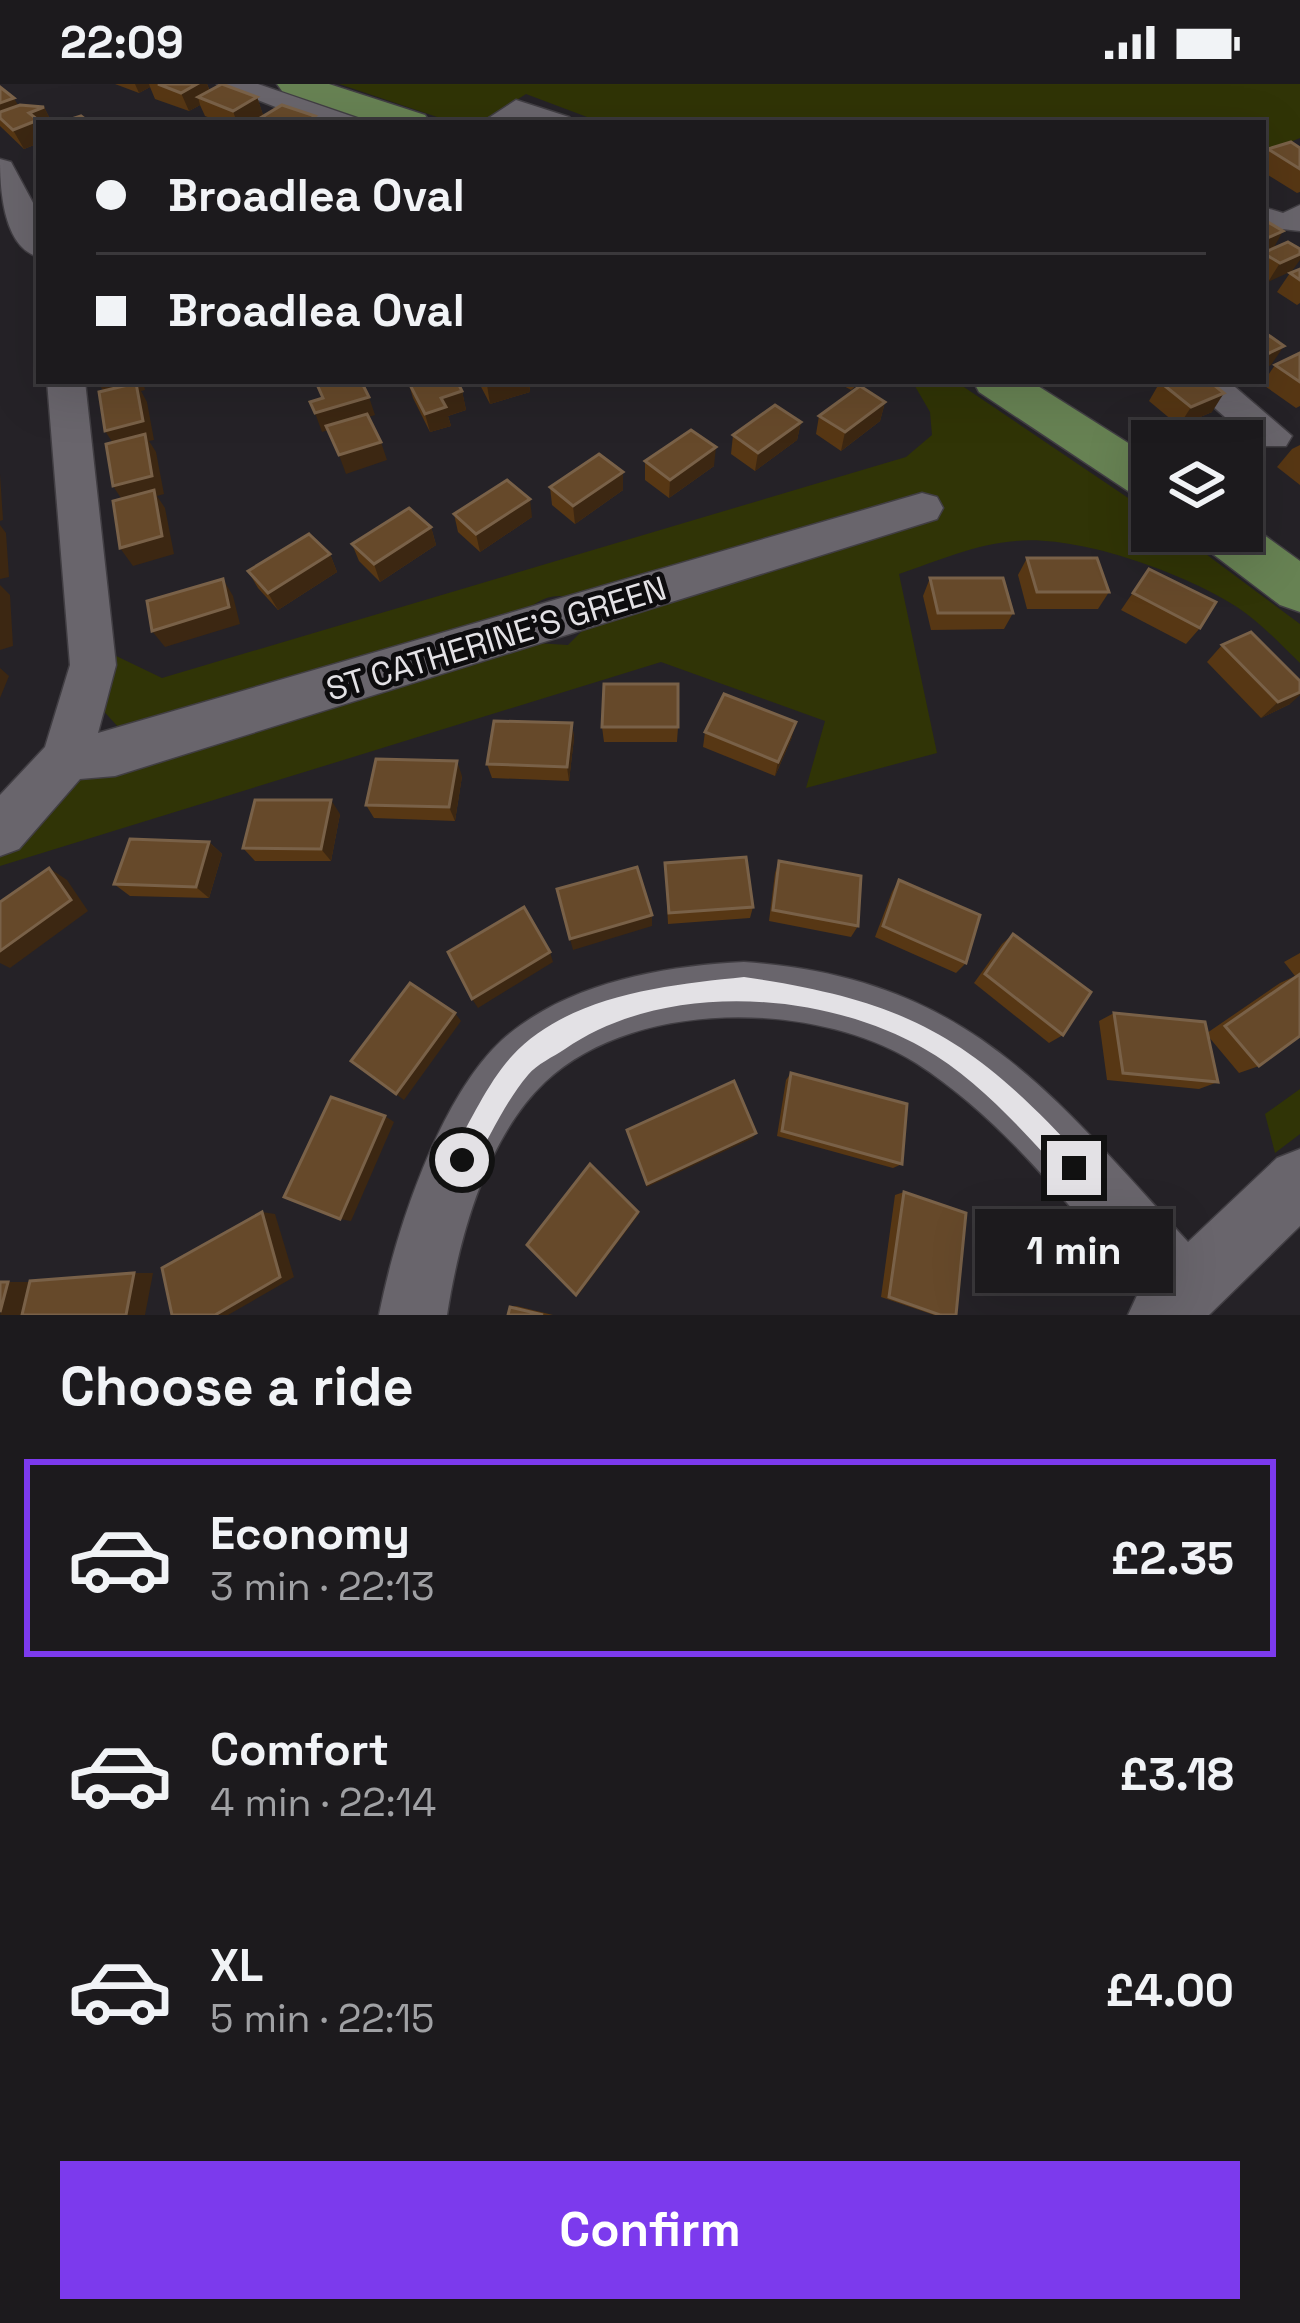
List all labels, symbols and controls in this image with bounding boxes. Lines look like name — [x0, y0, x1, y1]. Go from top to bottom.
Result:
text: 22:09 — [60, 14, 184, 71]
text: Broadlea Oval — [168, 167, 465, 224]
text: Broadlea Oval — [168, 282, 465, 339]
map controls — [1131, 420, 1263, 552]
button: layers — [1131, 420, 1263, 552]
street label: ST CATHERINE'S GREEN — [321, 567, 671, 711]
route start — [435, 1133, 489, 1187]
route end — [1047, 1141, 1101, 1195]
callout: 1 min — [975, 1210, 1173, 1294]
text: 1 min — [1026, 1226, 1122, 1275]
text: Choose a ride — [60, 1352, 414, 1421]
icon: car — [66, 1504, 174, 1612]
text: Economy — [210, 1505, 410, 1562]
text: £2.35 — [1111, 1530, 1234, 1587]
text: 3 min · 22:13 — [210, 1562, 435, 1611]
icon: car — [66, 1720, 174, 1828]
text: Comfort — [210, 1721, 389, 1778]
text: £3.18 — [1120, 1746, 1234, 1803]
text: 4 min · 22:14 — [210, 1778, 436, 1827]
icon: car — [66, 1936, 174, 2044]
text: XL — [210, 1937, 263, 1994]
text: £4.00 — [1105, 1962, 1234, 2019]
text: 5 min · 22:15 — [210, 1994, 434, 2043]
button: Confirm — [60, 2161, 1240, 2299]

